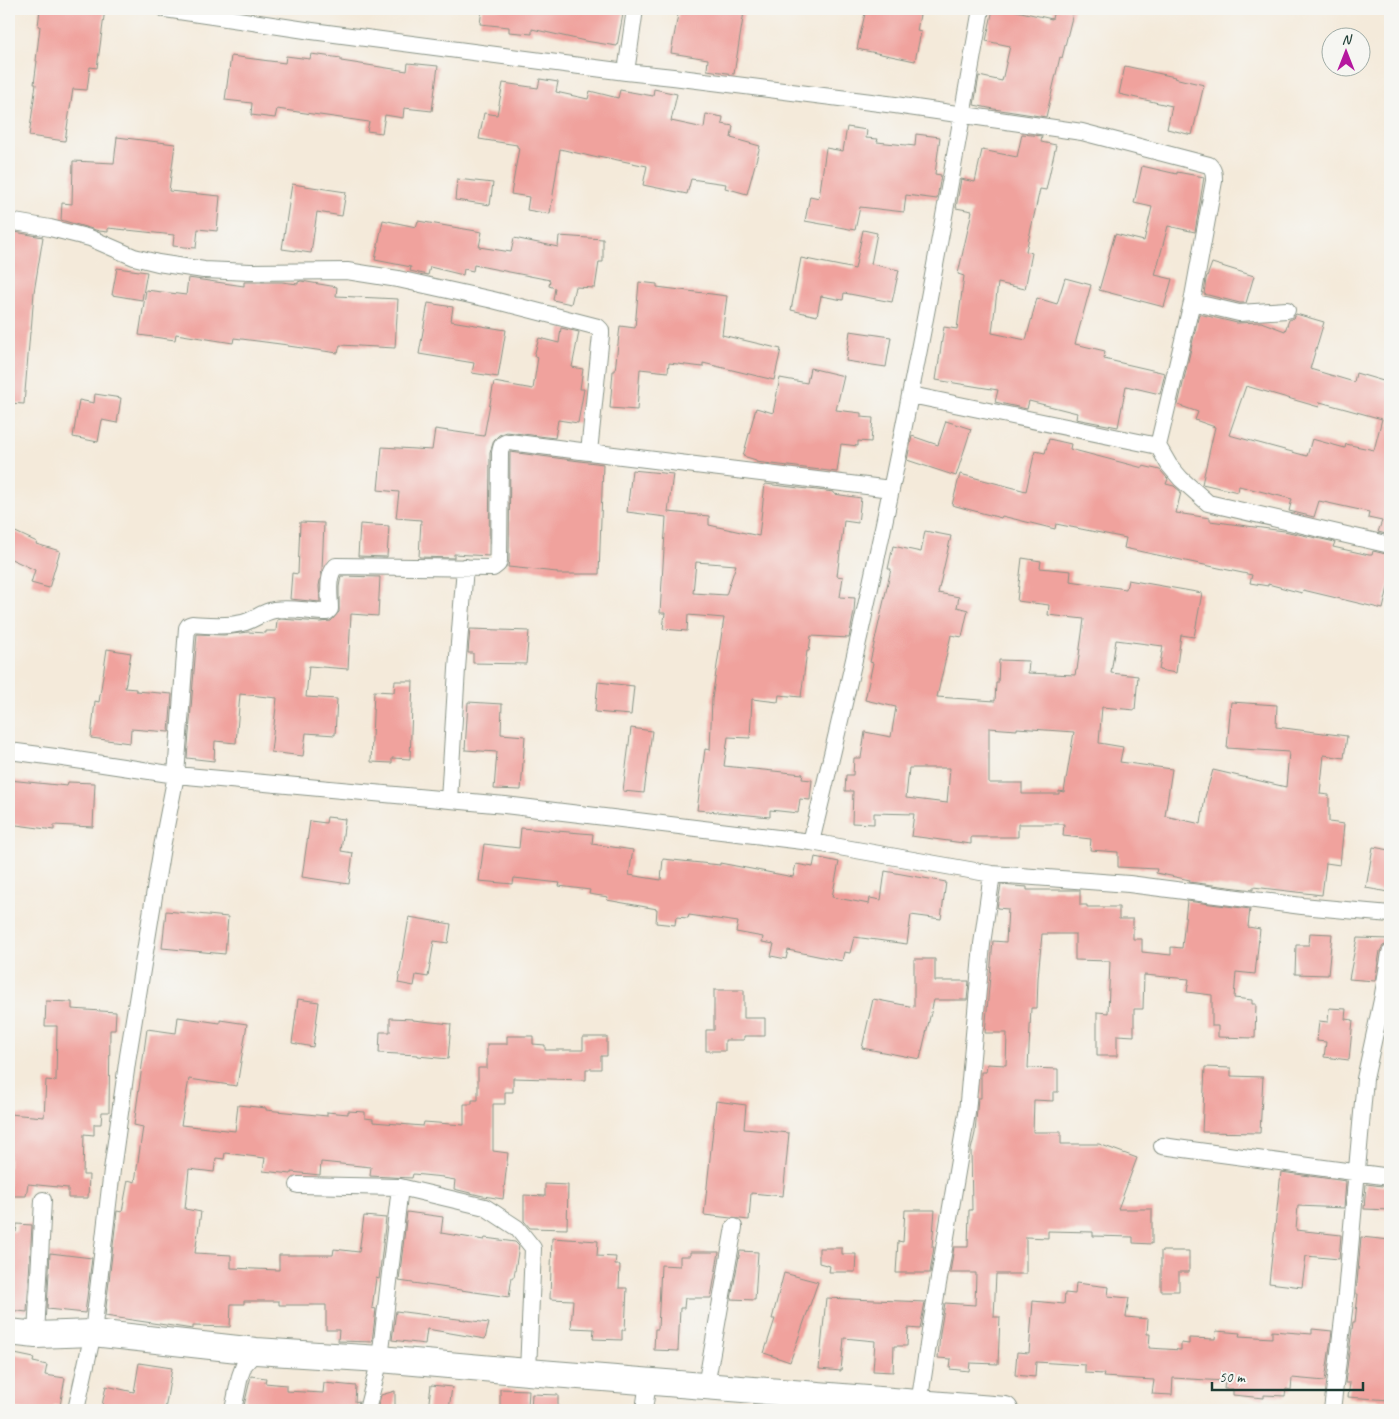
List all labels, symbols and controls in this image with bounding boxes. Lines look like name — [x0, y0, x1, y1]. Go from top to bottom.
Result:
north arrow — [1322, 28, 1372, 78]
text: N — [1342, 31, 1353, 48]
scale bar — [1212, 1359, 1363, 1391]
text: 50 m — [1219, 1368, 1246, 1387]

